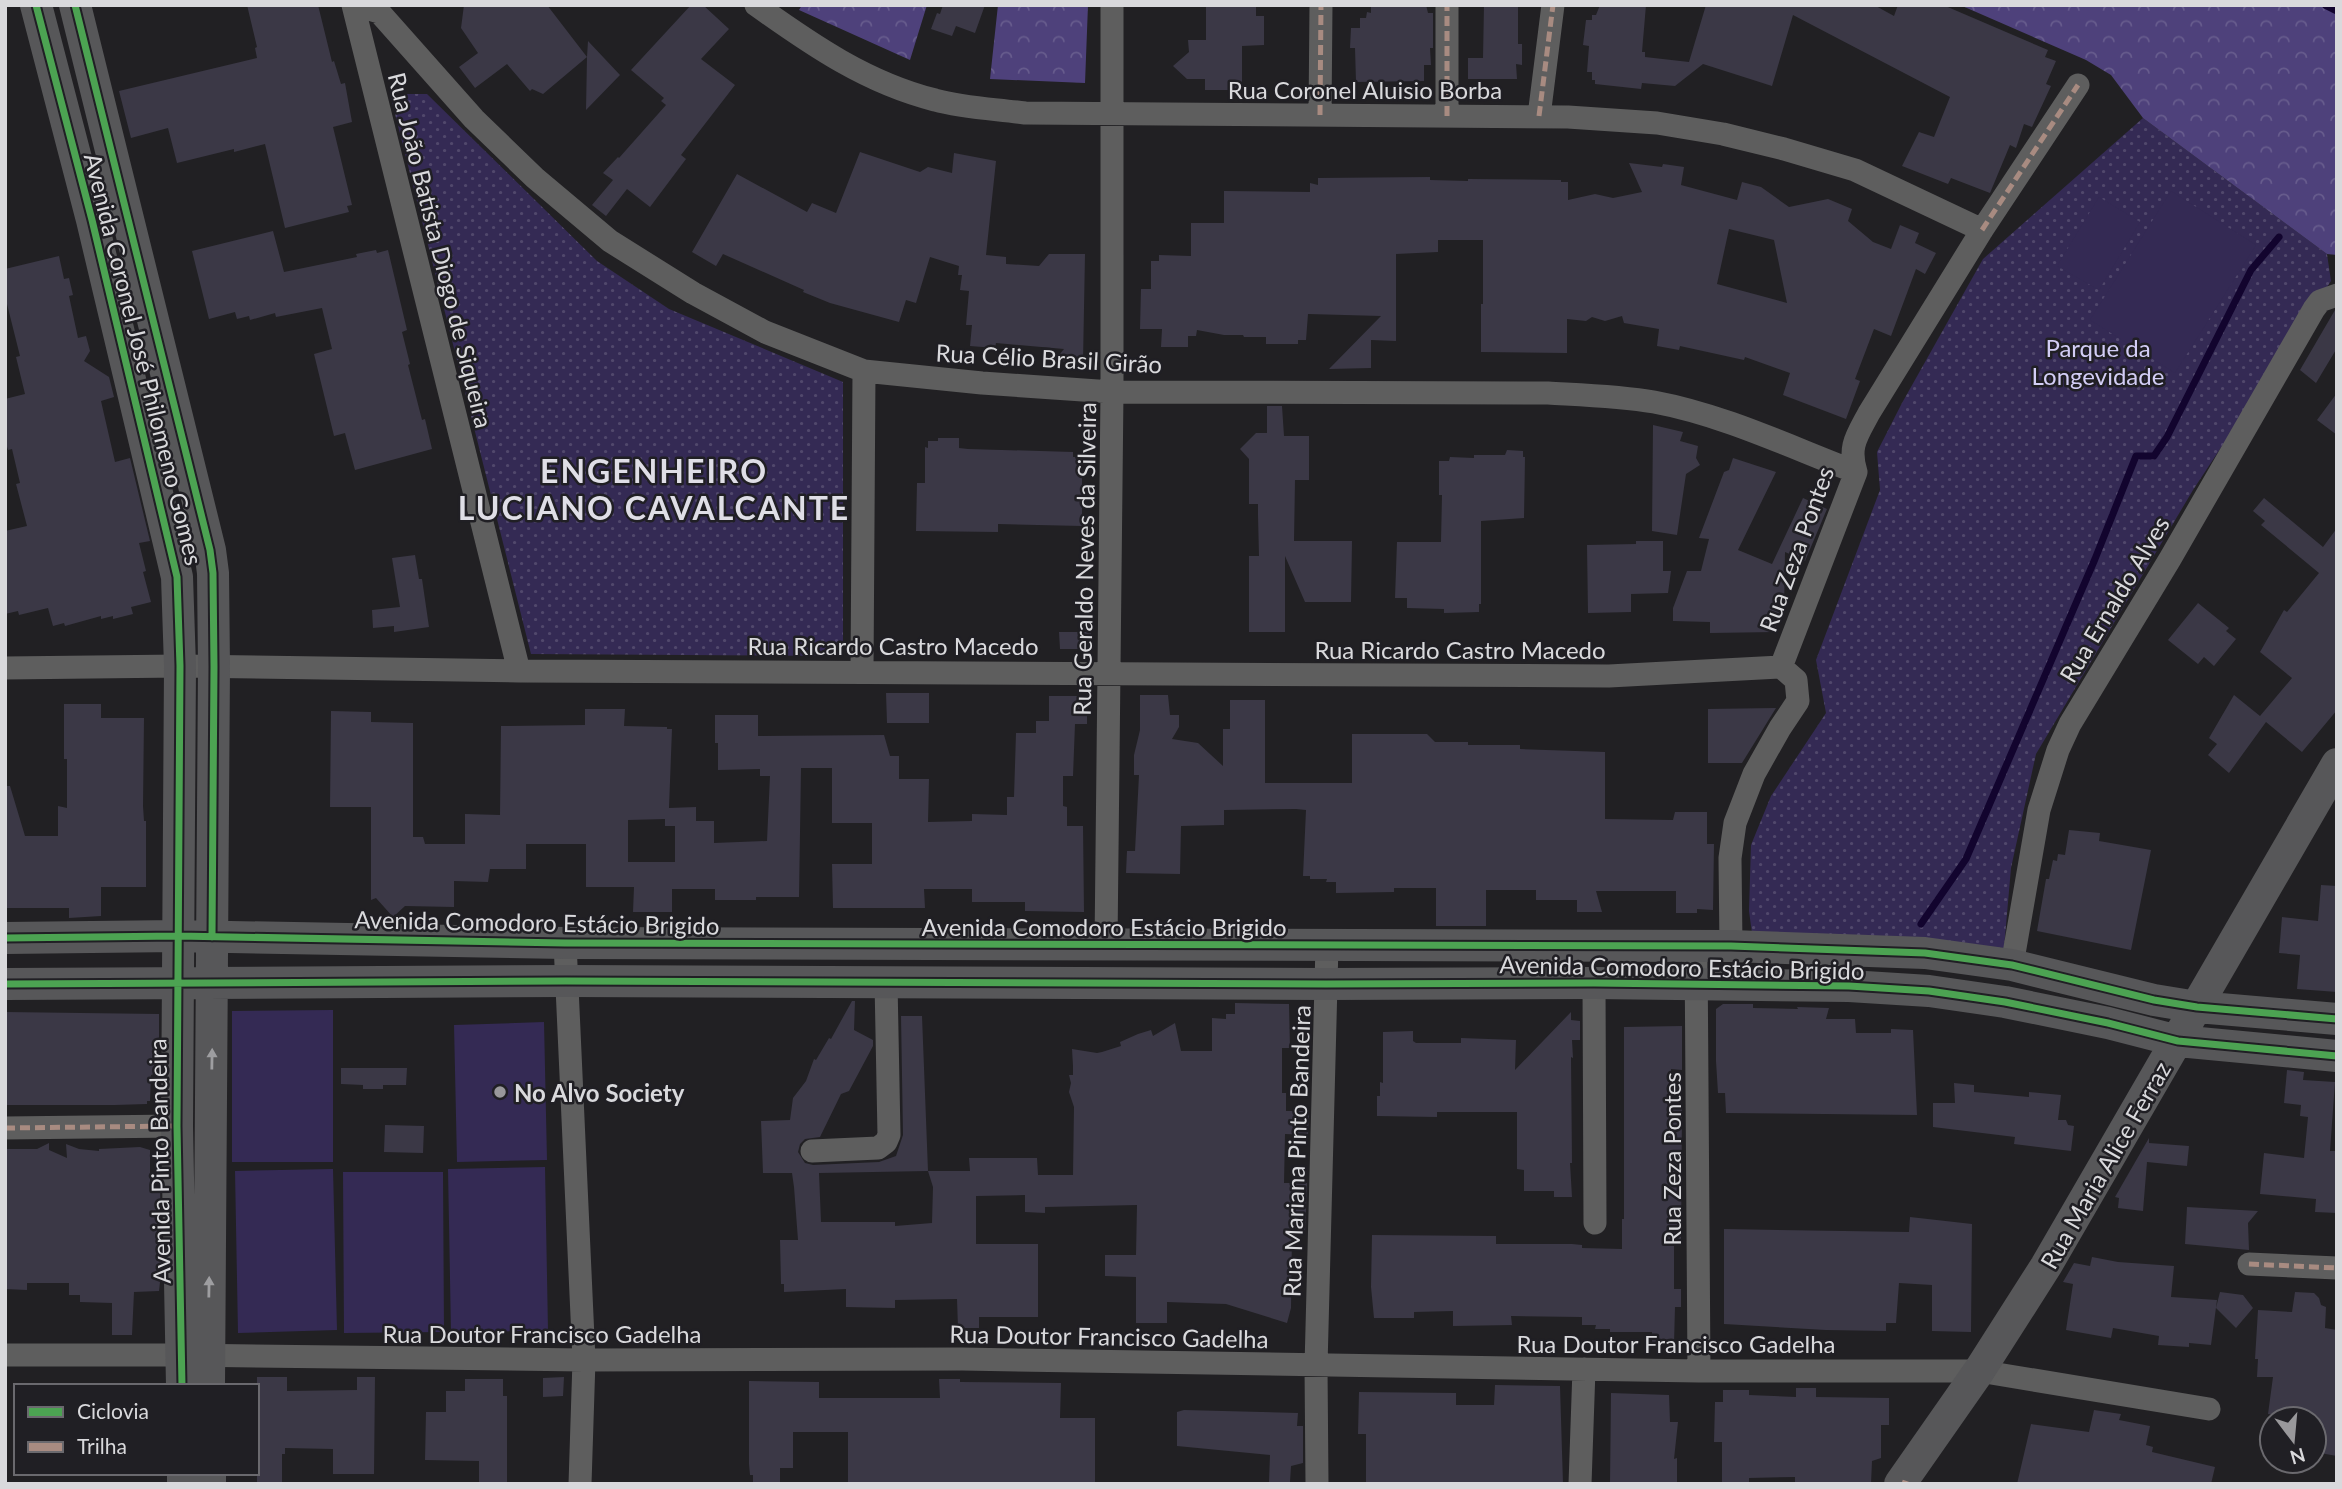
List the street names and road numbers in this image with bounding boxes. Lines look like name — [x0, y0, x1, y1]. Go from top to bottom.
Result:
street label: Rua João Batista Diogo de Siqueira — [383, 69, 499, 431]
street label: Rua Coronel Aluisio Borba — [1228, 75, 1502, 104]
street label: Avenida Coronel José Philomeno Gomes — [79, 150, 209, 568]
street label: Rua Célio Brasil Girão — [935, 338, 1163, 378]
street label: Rua Geraldo Neves da Silveira — [1067, 402, 1101, 716]
street label: Rua Zeza Pontes — [1753, 462, 1839, 636]
street label: Rua Ernaldo Alves — [2053, 511, 2175, 687]
street label: Rua Ricardo Castro Macedo — [747, 631, 1039, 660]
street label: Rua Ricardo Castro Macedo — [1314, 635, 1606, 664]
street label: Avenida Comodoro Estácio Brigido — [354, 904, 720, 940]
street label: Avenida Comodoro Estácio Brigido — [921, 912, 1287, 941]
street label: Avenida Comodoro Estácio Brigido — [1499, 949, 1865, 985]
street label: Rua Mariana Pinto Bandeira — [1276, 1004, 1316, 1298]
street label: Avenida Pinto Bandeira — [142, 1038, 176, 1284]
street label: Rua Maria Alice Ferraz — [2034, 1056, 2176, 1274]
street label: Rua Zeza Pontes — [1657, 1072, 1686, 1246]
street label: Rua Doutor Francisco Gadelha — [382, 1319, 702, 1348]
street label: Rua Doutor Francisco Gadelha — [949, 1319, 1269, 1353]
street label: Rua Doutor Francisco Gadelha — [1516, 1329, 1836, 1358]

